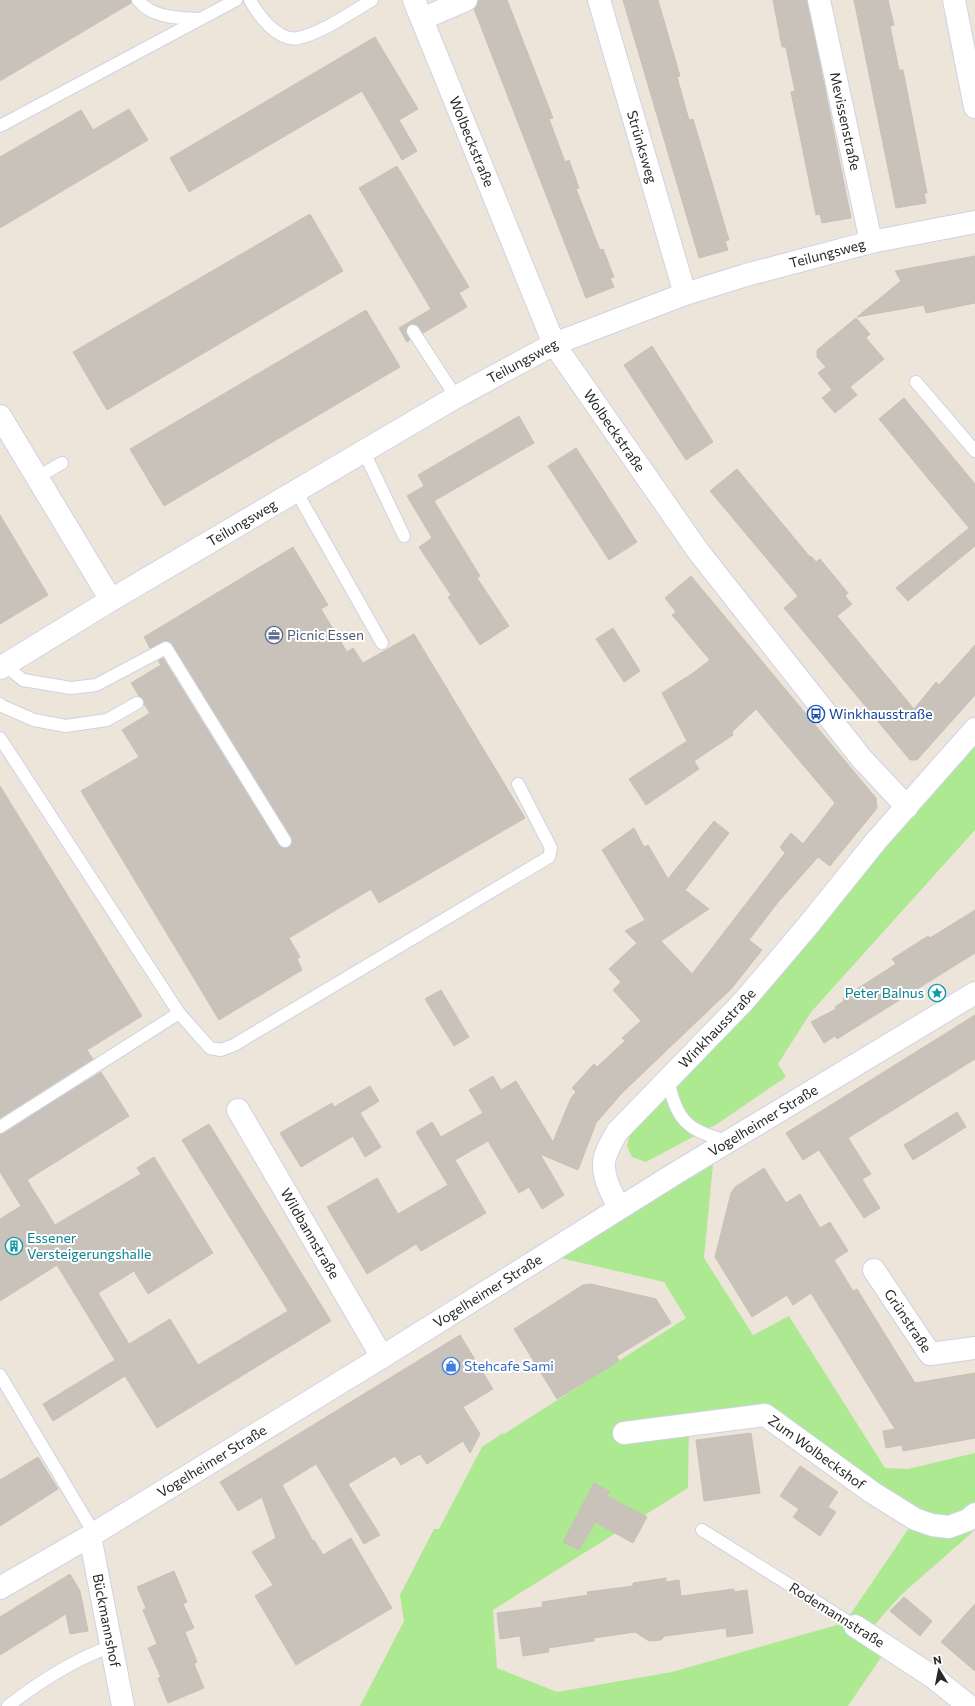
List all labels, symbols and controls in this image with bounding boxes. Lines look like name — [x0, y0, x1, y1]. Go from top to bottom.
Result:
street label: Mevissenstraße — [827, 70, 864, 172]
street label: Wolbeckstraße — [446, 94, 498, 189]
street label: Strünksweg — [624, 108, 661, 186]
street label: Teilungsweg — [787, 235, 867, 271]
street label: Teilungsweg — [484, 334, 561, 387]
street label: Wolbeckstraße — [580, 386, 649, 475]
street label: Teilungsweg — [204, 495, 280, 550]
office icon: Picnic Essen — [264, 625, 284, 645]
place label: Picnic Essen — [287, 626, 364, 643]
bus stop icon: Winkhausstraße — [806, 704, 826, 724]
place label: Winkhausstraße — [829, 705, 933, 722]
place icon: Peter Balnus — [927, 983, 947, 1003]
place label: Peter Balnus — [845, 984, 924, 1001]
street label: Winkhausstraße — [675, 985, 759, 1071]
street label: Vogelheimer Straße — [705, 1081, 821, 1160]
street label: Wildbannstraße — [277, 1185, 343, 1282]
place label: Essener Versteigerungshalle — [27, 1229, 151, 1262]
building icon: Essener Versteigerungshalle — [4, 1236, 24, 1256]
street label: Vogelheimer Straße — [430, 1250, 545, 1331]
street label: Grünstraße — [881, 1286, 935, 1355]
shop icon: Stehcafe Sami — [441, 1356, 461, 1376]
place label: Stehcafe Sami — [464, 1357, 554, 1374]
street label: Zum Wolbeckshof — [765, 1411, 869, 1493]
street label: Vogelheimer Straße — [154, 1421, 269, 1501]
street label: Bückmannshof — [89, 1572, 124, 1669]
street label: Rodemannstraße — [787, 1578, 888, 1651]
north arrow — [919, 1650, 959, 1690]
text: N — [932, 1653, 942, 1667]

